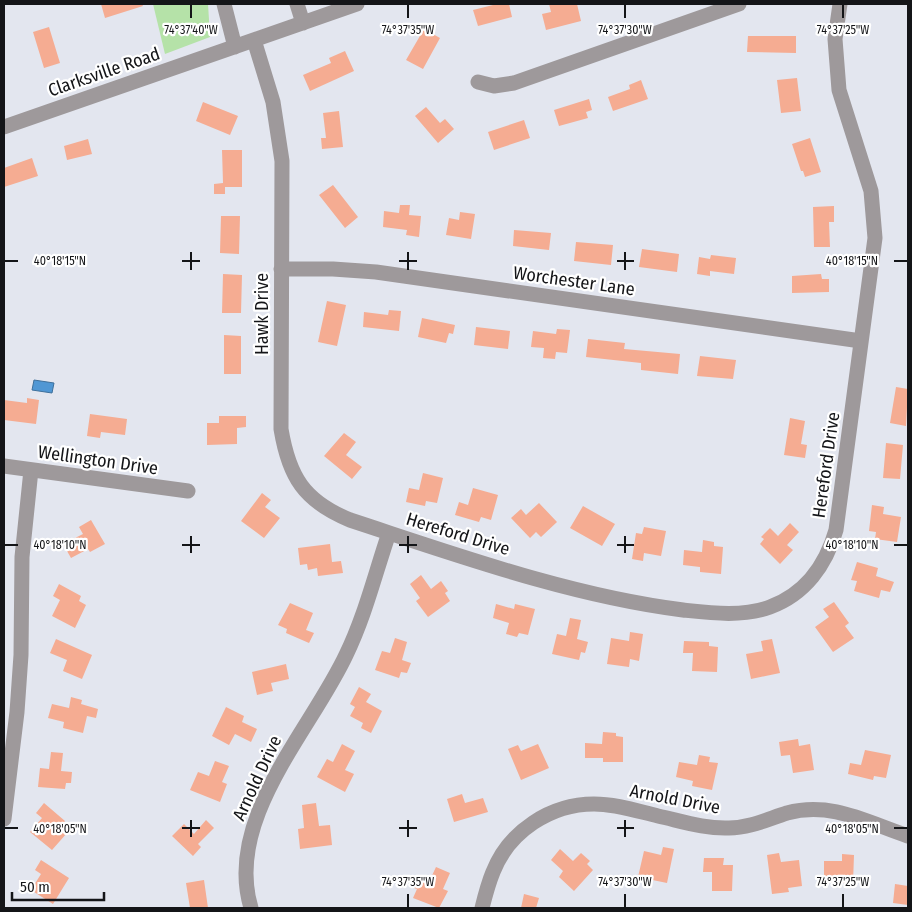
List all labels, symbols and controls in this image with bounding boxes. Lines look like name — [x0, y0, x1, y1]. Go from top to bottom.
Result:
text: 74°37'40"W — [164, 23, 218, 37]
text: 74°37'35"W — [382, 23, 434, 37]
text: 74°37'30"W — [598, 23, 652, 37]
text: 74°37'25"W — [817, 23, 869, 37]
street label: Clarksville Road — [45, 43, 163, 101]
text: 40°18'15"N — [34, 254, 86, 268]
text: 40°18'15"N — [826, 254, 878, 268]
street label: Worchester Lane — [512, 262, 636, 300]
street label: Hawk Drive — [251, 273, 273, 355]
street label: Hereford Drive — [808, 410, 844, 520]
street label: Wellington Drive — [37, 441, 160, 479]
street label: Hereford Drive — [404, 508, 512, 560]
text: 40°18'10"N — [33, 538, 87, 552]
text: 40°18'10"N — [825, 538, 879, 552]
street label: Arnold Drive — [228, 732, 286, 824]
street label: Arnold Drive — [628, 779, 722, 819]
text: 40°18'05"N — [33, 822, 87, 836]
text: 40°18'05"N — [825, 822, 879, 836]
scale bar — [12, 870, 105, 902]
text: 74°37'35"W — [382, 875, 434, 889]
text: 74°37'30"W — [598, 875, 652, 889]
text: 74°37'25"W — [817, 875, 869, 889]
text: 50 m — [20, 878, 50, 896]

